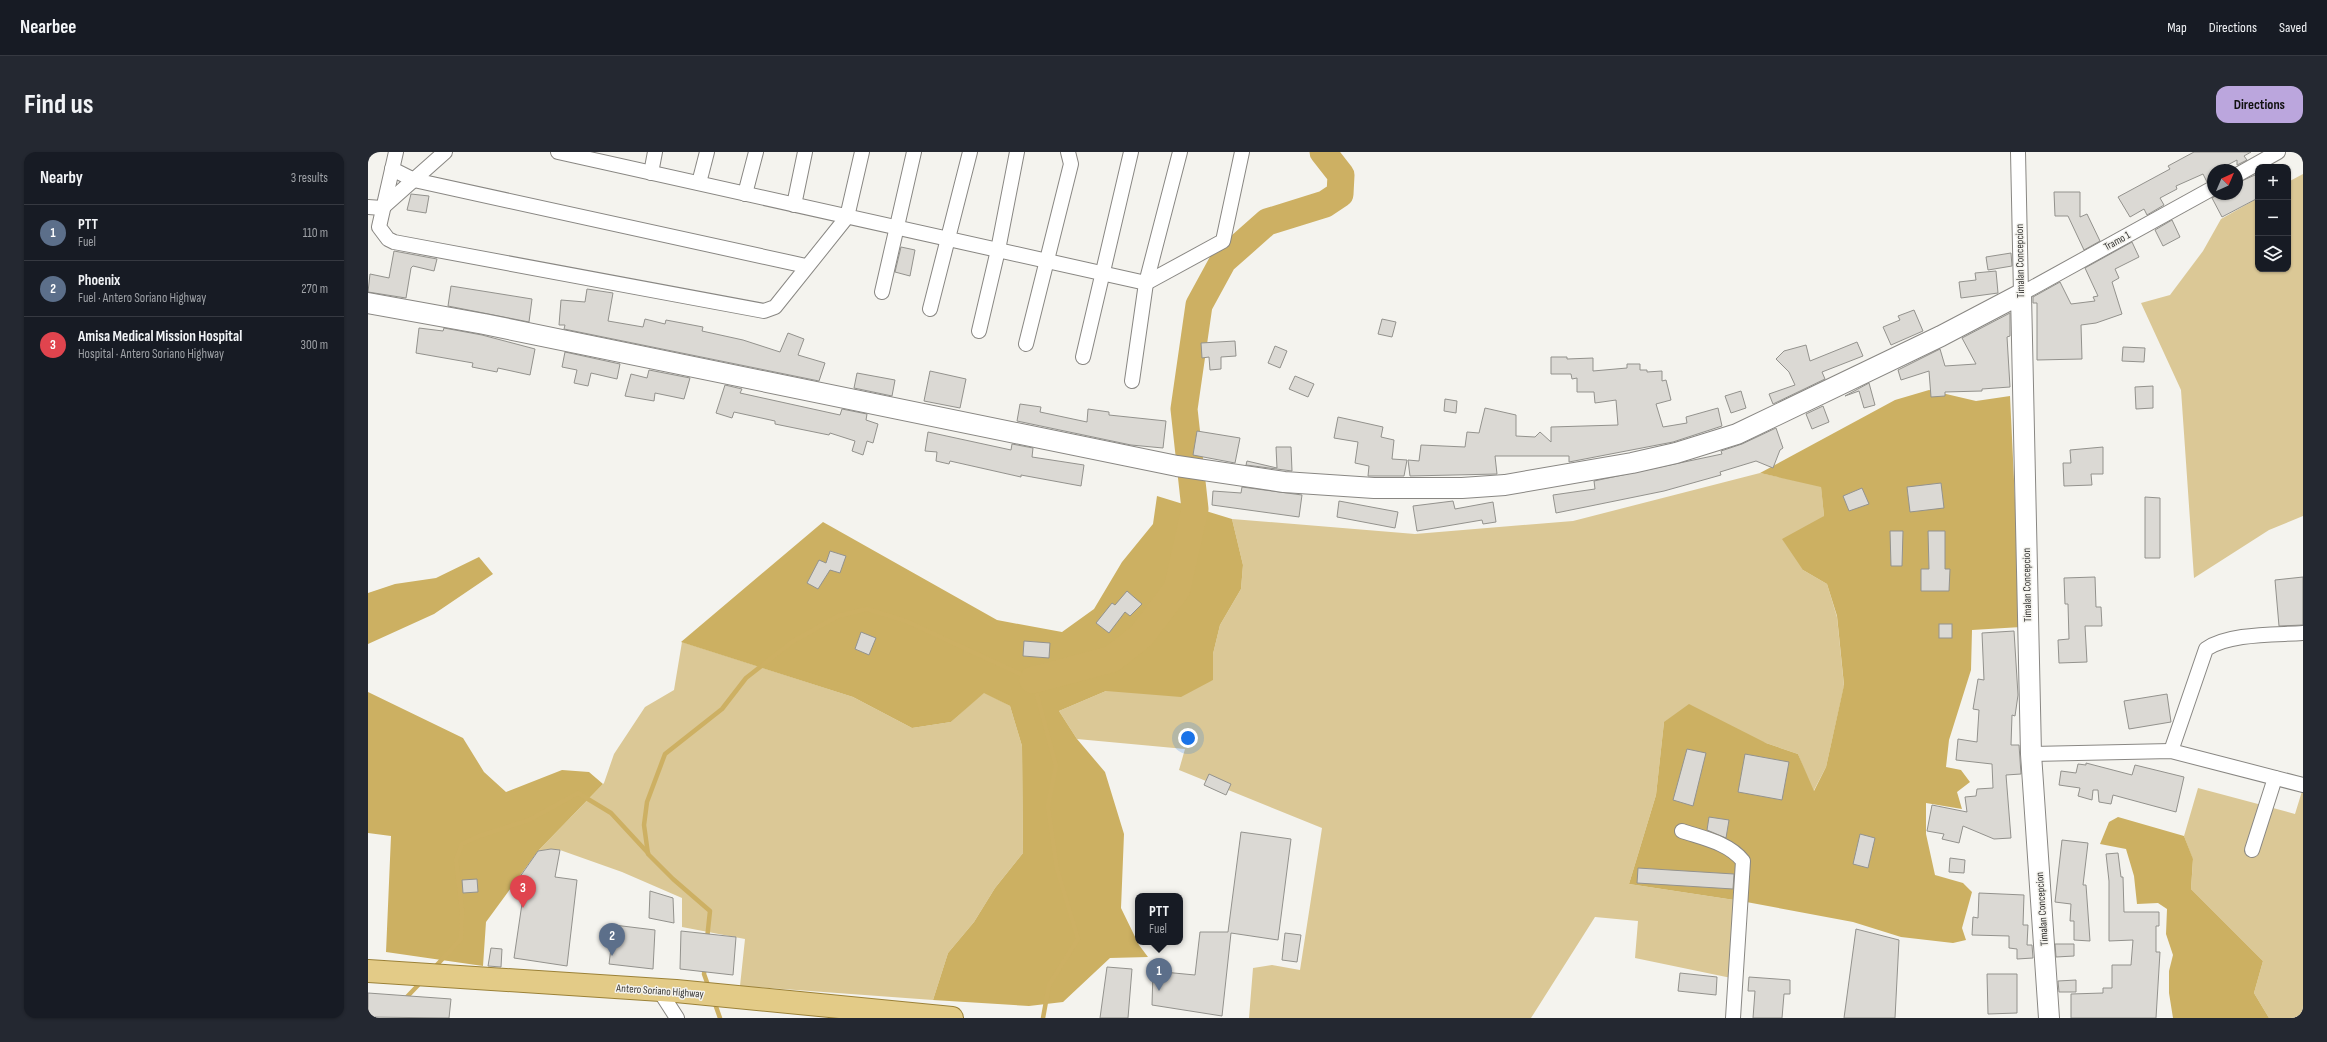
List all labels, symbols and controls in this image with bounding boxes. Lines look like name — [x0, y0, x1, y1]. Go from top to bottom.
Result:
text: Nearbee — [20, 16, 76, 39]
text: Map — [2167, 19, 2187, 36]
text: Directions — [2209, 19, 2257, 36]
text: Saved — [2279, 19, 2307, 36]
button: Directions — [2216, 86, 2303, 123]
text: Find us — [24, 88, 93, 121]
north arrow — [2207, 164, 2243, 200]
map controls — [2255, 164, 2291, 272]
button: + — [2255, 164, 2291, 200]
text: Nearby — [40, 168, 83, 188]
text: 3 results — [291, 170, 328, 186]
button: − — [2255, 200, 2291, 236]
text: PTT — [78, 215, 98, 234]
street label: Timalan Concepcion — [2013, 224, 2027, 298]
text: 1 — [50, 225, 56, 241]
text: 110 m — [303, 225, 328, 241]
street label: Tramo 1 — [2102, 228, 2133, 253]
text: Fuel — [78, 234, 96, 250]
button: layers — [2255, 236, 2291, 272]
text: Phoenix — [78, 271, 120, 290]
text: 2 — [50, 281, 56, 297]
text: 270 m — [301, 281, 328, 297]
text: Fuel · Antero Soriano Highway — [78, 290, 206, 306]
text: Amisa Medical Mission Hospital — [78, 327, 242, 346]
text: 3 — [50, 337, 56, 353]
text: 300 m — [301, 337, 328, 353]
text: Hospital · Antero Soriano Highway — [78, 346, 224, 362]
street label: Timalan Concepcion — [2020, 548, 2034, 622]
your location — [1178, 728, 1198, 748]
street label: Timalan Concepcion — [2033, 871, 2051, 946]
pin: 3 — [510, 875, 536, 908]
popup — [1135, 893, 1183, 945]
text: PTT — [1149, 902, 1169, 921]
text: Fuel — [1149, 921, 1167, 937]
pin: 2 — [599, 923, 625, 956]
pin: 1 — [1146, 958, 1172, 991]
street label: Antero Soriano Highway — [615, 981, 705, 1001]

